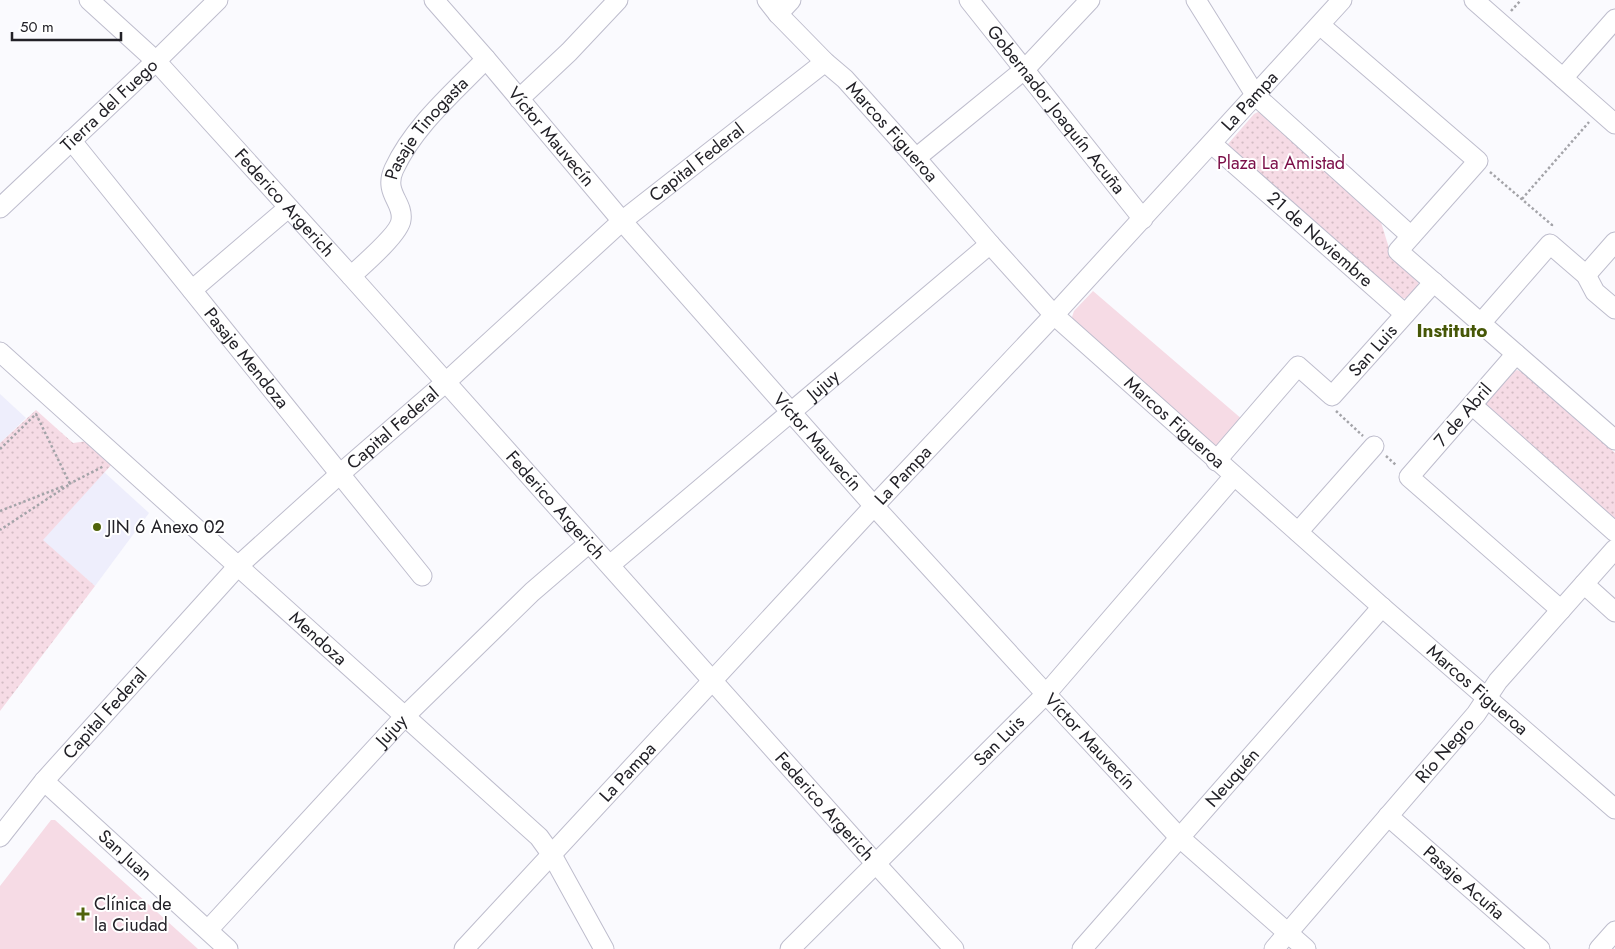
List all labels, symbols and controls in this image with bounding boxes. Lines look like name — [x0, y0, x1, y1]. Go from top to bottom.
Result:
scale bar — [12, 10, 121, 42]
text: 50 m — [20, 16, 54, 38]
street label: Gobernador Joaquín Acuña — [981, 20, 1131, 200]
street label: Tierra del Fuego — [55, 53, 164, 158]
street label: La Pampa — [1215, 65, 1284, 137]
street label: Pasaje Tinogasta — [378, 71, 474, 183]
street label: Marcos Figueroa — [840, 76, 944, 188]
street label: Víctor Mauvecín — [502, 81, 601, 192]
street label: Capital Federal — [644, 117, 750, 208]
street label: Federico Argerich — [228, 143, 341, 263]
park label: Plaza La Amistad — [1217, 150, 1345, 176]
street label: 21 de Noviembre — [1261, 185, 1379, 293]
street label: Pasaje Mendoza — [198, 302, 295, 414]
district label: Instituto — [1416, 317, 1488, 344]
street label: San Luis — [1342, 318, 1403, 382]
street label: Jujuy — [800, 363, 845, 408]
street label: Marcos Figueroa — [1118, 370, 1231, 474]
street label: 7 de Abril — [1428, 377, 1498, 453]
street label: Capital Federal — [341, 381, 445, 476]
street label: Víctor Mauvecín — [767, 387, 868, 497]
street label: La Pampa — [869, 440, 938, 511]
street label: Federico Argerich — [500, 445, 611, 565]
place label: JIN 6 Anexo 02 — [105, 514, 225, 540]
marker: JIN 6 Anexo 02 — [91, 521, 103, 533]
street label: Mendoza — [283, 605, 353, 671]
street label: Marcos Figueroa — [1421, 638, 1534, 741]
street label: Capital Federal — [57, 662, 153, 765]
street label: Víctor Mauvecín — [1038, 687, 1142, 795]
street label: Jujuy — [369, 709, 413, 754]
street label: San Luis — [968, 710, 1030, 772]
street label: Río Negro — [1409, 712, 1481, 789]
street label: La Pampa — [593, 736, 662, 808]
street label: Neuquén — [1199, 742, 1266, 813]
street label: Federico Argerich — [769, 746, 880, 867]
street label: San Juan — [92, 824, 158, 887]
street label: Pasaje Acuña — [1417, 839, 1511, 926]
place label: Clínica de la Ciudad — [94, 891, 171, 938]
marker: Clínica de la Ciudad — [76, 907, 90, 921]

